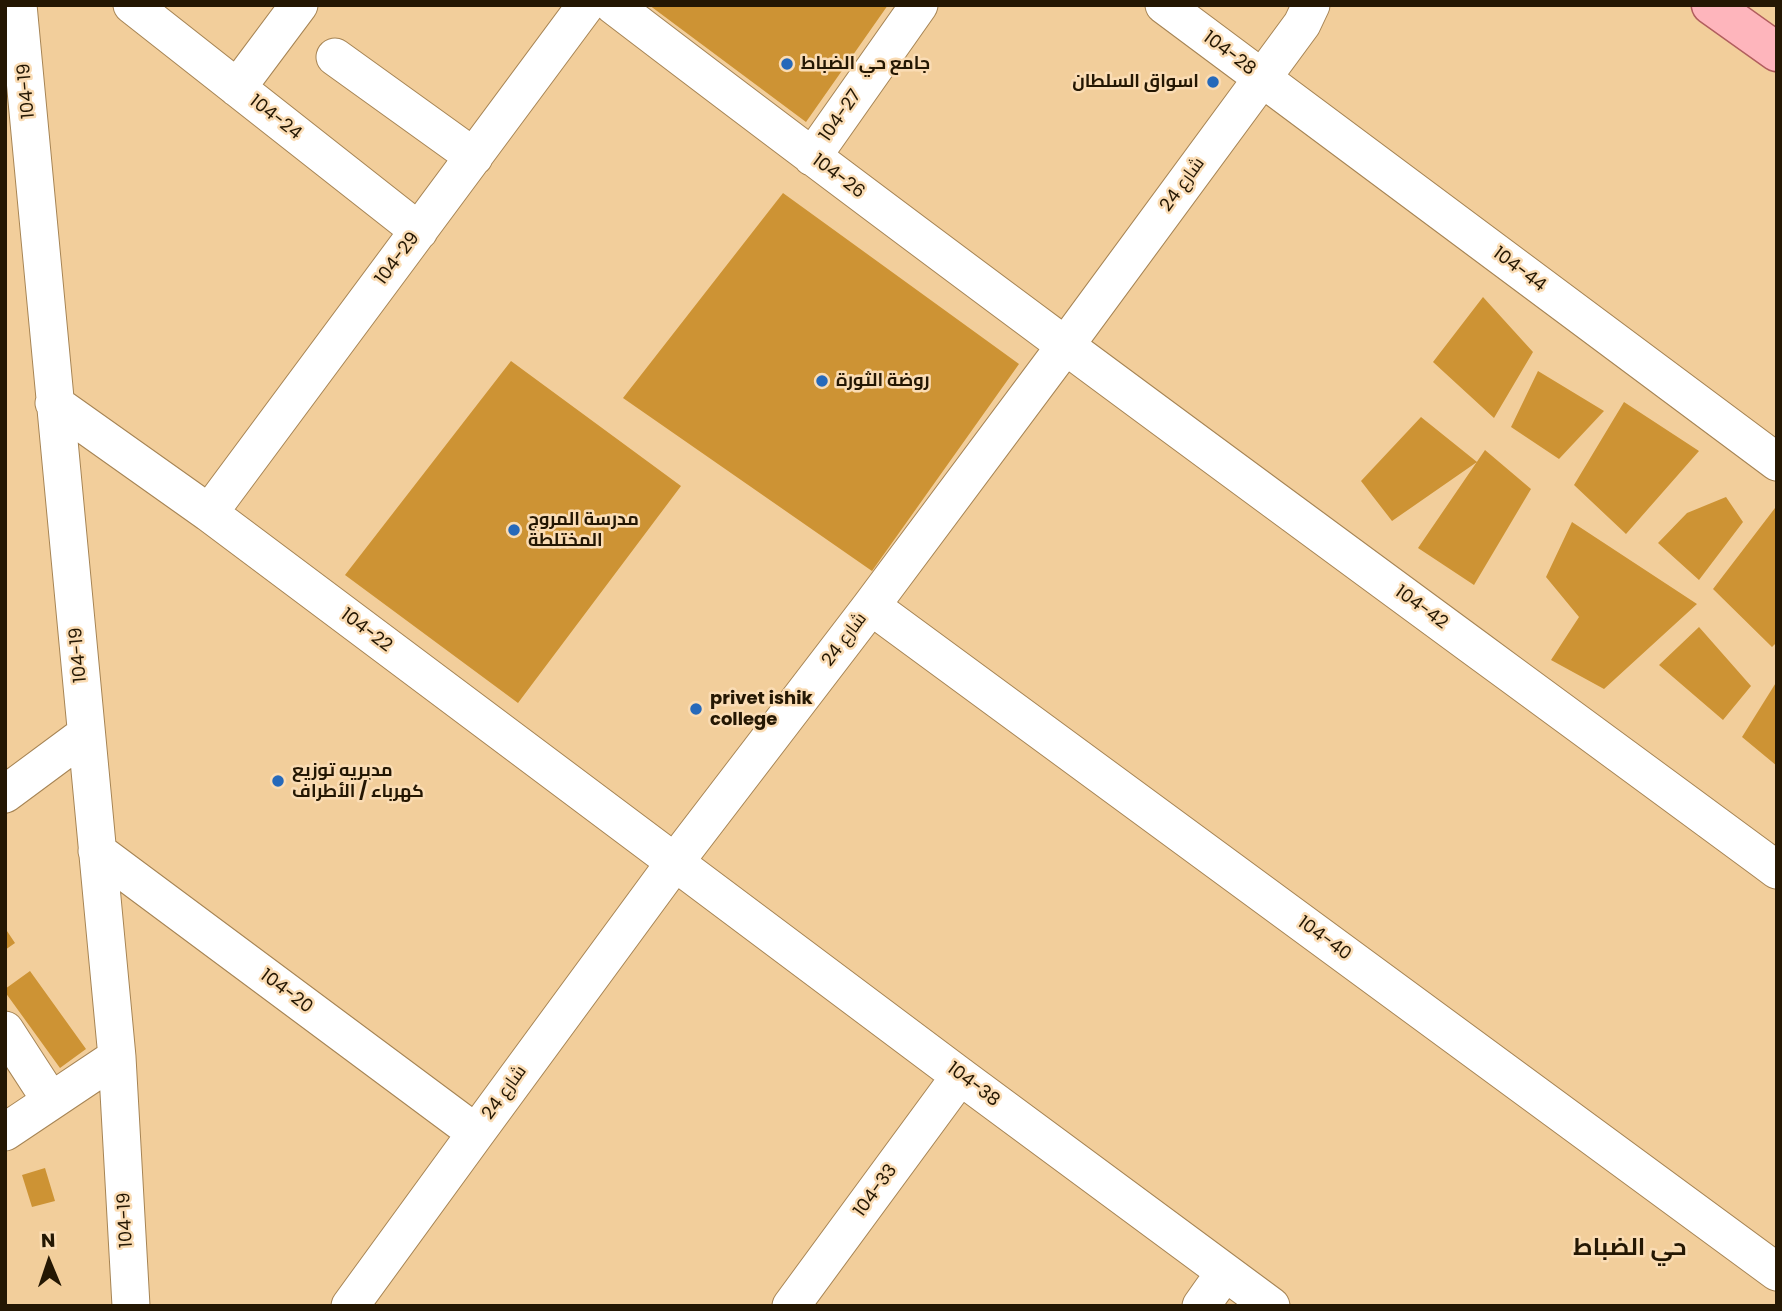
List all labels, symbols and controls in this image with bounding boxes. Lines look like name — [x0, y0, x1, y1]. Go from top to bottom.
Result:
street label: 104-28 — [1199, 27, 1259, 81]
place label: جامع حي الضباط — [801, 53, 930, 75]
marker: جامع حي الضباط — [779, 56, 795, 72]
street label: 104-19 — [14, 62, 40, 120]
place label: اسواق السلطان — [1072, 71, 1199, 93]
marker: اسواق السلطان — [1205, 74, 1221, 90]
street label: 104-27 — [815, 86, 867, 146]
street label: 104-24 — [245, 91, 305, 145]
street label: 104-26 — [808, 150, 868, 204]
street label: شارع 24 — [1156, 154, 1210, 216]
street label: 104-29 — [371, 229, 425, 289]
street label: 104-44 — [1488, 243, 1550, 297]
place label: روضة الثورة — [836, 370, 930, 392]
marker: روضة الثورة — [814, 373, 830, 389]
place label: مدرسة المروج المختلطة — [528, 509, 639, 552]
marker: مدرسة المروج المختلطة — [506, 522, 522, 538]
street label: 104-42 — [1390, 582, 1452, 634]
street label: 104-22 — [336, 605, 396, 657]
street label: شارع 24 — [818, 609, 872, 671]
street label: 104-19 — [66, 626, 92, 684]
place label: privet ishik college — [710, 688, 813, 730]
marker: privet ishik college — [688, 701, 704, 717]
place label: مديريه توزيع كهرباء / الأطراف — [292, 760, 424, 802]
marker: مديريه توزيع كهرباء / الأطراف — [270, 773, 286, 789]
street label: 104-40 — [1293, 912, 1355, 966]
street label: 104-20 — [256, 965, 316, 1019]
street label: 104-38 — [942, 1058, 1004, 1112]
street label: شارع 24 — [478, 1062, 532, 1124]
street label: 104-33 — [850, 1161, 902, 1221]
street label: 104-19 — [114, 1192, 138, 1248]
north arrow — [14, 1227, 84, 1297]
text: N — [41, 1227, 56, 1254]
district label: حي الضباط — [1573, 1235, 1687, 1263]

